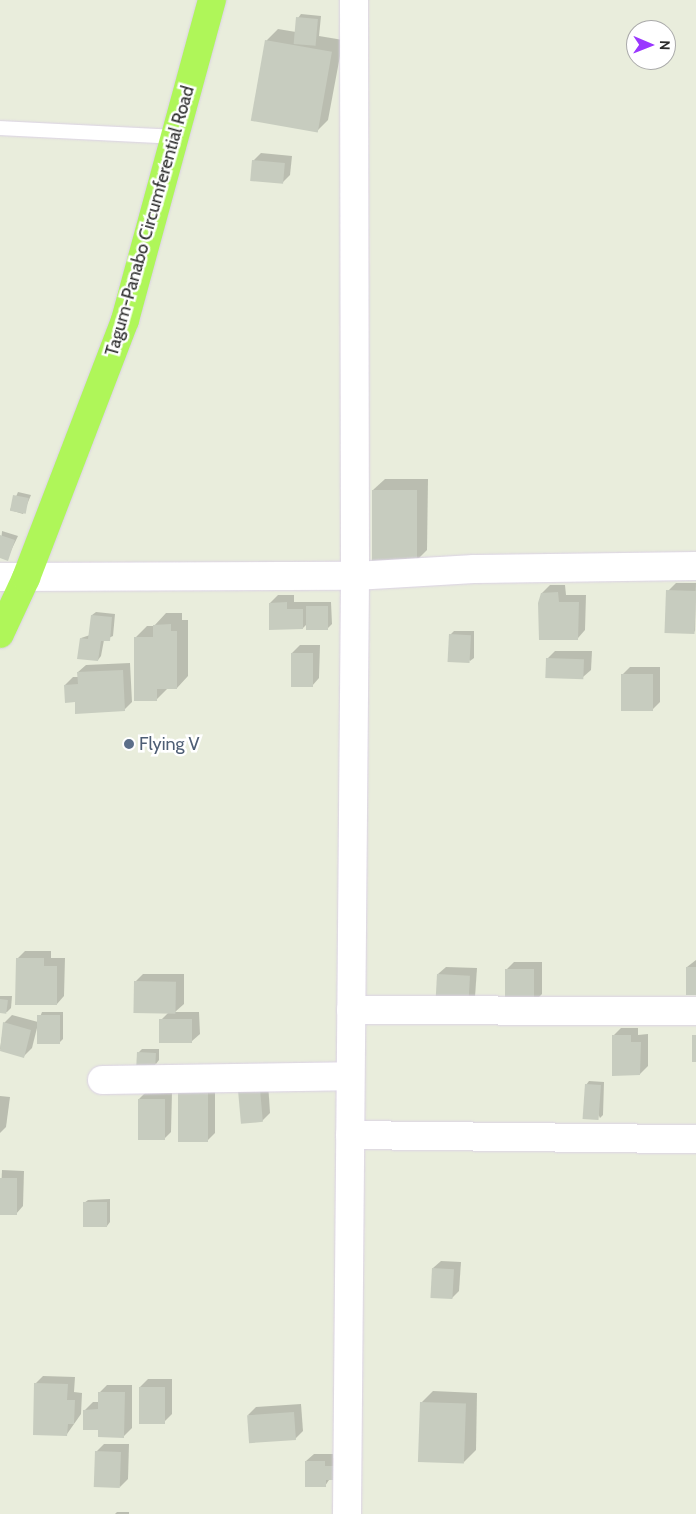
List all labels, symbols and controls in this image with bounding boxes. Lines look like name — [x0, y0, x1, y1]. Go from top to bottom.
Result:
north arrow — [626, 20, 676, 70]
text: N — [656, 40, 674, 50]
street label: Tagum-Panabo Circumferential Road — [101, 83, 199, 359]
place label: Flying V — [139, 733, 199, 755]
marker: Flying V — [123, 738, 135, 750]

